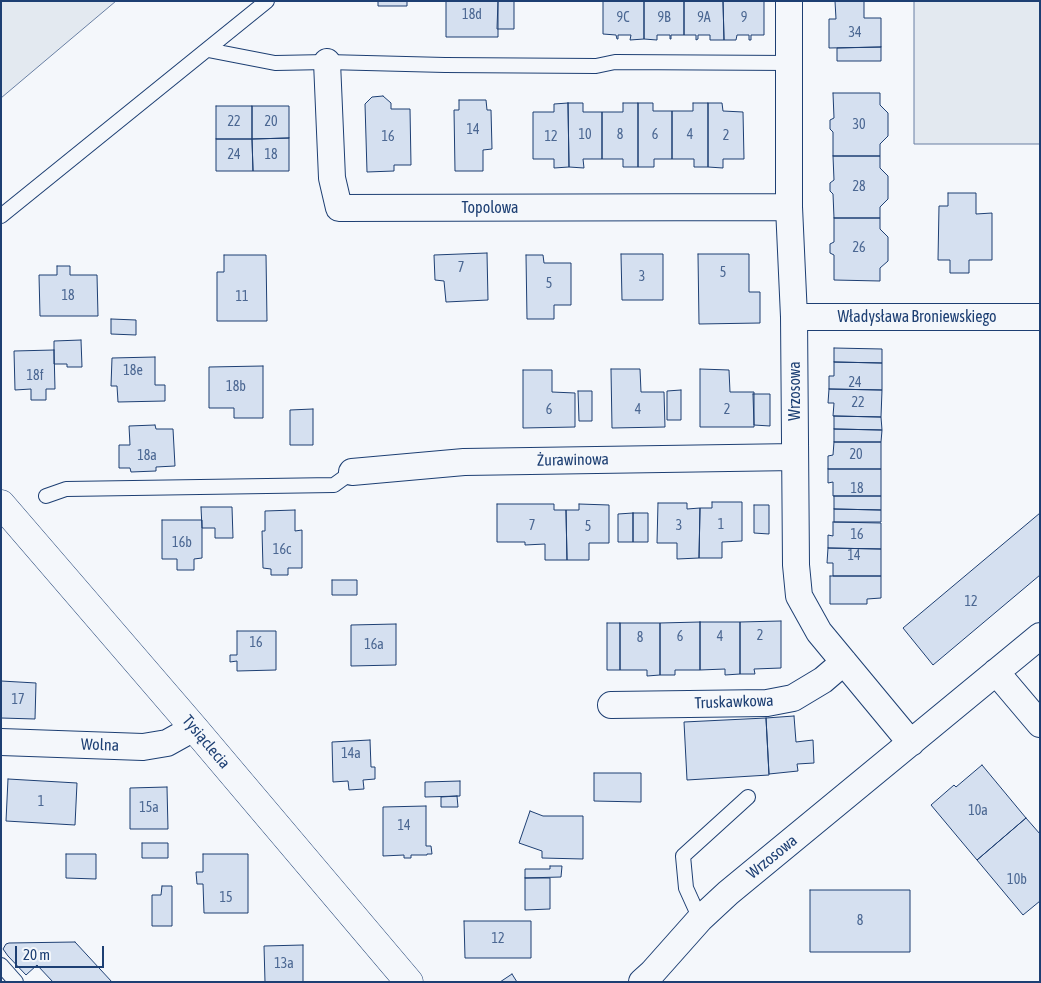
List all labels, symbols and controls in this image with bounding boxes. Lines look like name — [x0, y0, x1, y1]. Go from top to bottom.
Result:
house number: 18d — [462, 7, 482, 23]
house number: 9C — [617, 10, 629, 26]
house number: 9B — [657, 10, 671, 26]
house number: 9A — [697, 10, 711, 26]
house number: 9 — [741, 10, 747, 26]
house number: 34 — [848, 25, 862, 41]
house number: 22 — [227, 114, 241, 130]
house number: 20 — [264, 114, 278, 130]
house number: 30 — [852, 117, 866, 133]
house number: 14 — [466, 122, 480, 138]
house number: 10 — [578, 127, 592, 143]
house number: 8 — [617, 127, 623, 143]
house number: 6 — [652, 127, 658, 143]
house number: 4 — [687, 127, 693, 143]
house number: 2 — [723, 128, 729, 144]
house number: 16 — [381, 129, 395, 145]
house number: 12 — [544, 129, 558, 145]
house number: 24 — [227, 147, 241, 163]
house number: 18 — [264, 147, 278, 163]
house number: 28 — [852, 179, 866, 195]
street label: Topolowa — [462, 198, 518, 218]
house number: 26 — [852, 240, 866, 256]
house number: 7 — [458, 260, 464, 276]
house number: 5 — [720, 265, 726, 281]
house number: 3 — [639, 269, 645, 285]
house number: 5 — [546, 276, 552, 292]
house number: 18 — [61, 288, 75, 304]
house number: 11 — [235, 289, 249, 305]
street label: Władysława Broniewskiego — [838, 307, 996, 327]
street label: Wrzosowa — [785, 361, 805, 421]
house number: 18e — [123, 363, 143, 379]
house number: 18f — [26, 368, 44, 384]
house number: 24 — [848, 375, 862, 391]
house number: 18b — [226, 379, 246, 395]
house number: 22 — [851, 395, 865, 411]
house number: 6 — [546, 402, 552, 418]
house number: 4 — [635, 402, 641, 418]
house number: 2 — [724, 402, 730, 418]
house number: 20 — [849, 447, 863, 463]
house number: 18a — [137, 448, 157, 464]
street label: Żurawinowa — [537, 450, 609, 470]
house number: 18 — [850, 481, 864, 497]
house number: 1 — [718, 517, 724, 533]
house number: 7 — [529, 518, 535, 534]
house number: 3 — [676, 518, 682, 534]
house number: 5 — [585, 519, 591, 535]
house number: 16 — [850, 527, 864, 543]
house number: 16b — [172, 535, 192, 551]
house number: 16c — [273, 542, 291, 558]
house number: 14 — [847, 548, 861, 564]
house number: 12 — [964, 594, 978, 610]
house number: 2 — [757, 628, 763, 644]
house number: 6 — [677, 629, 683, 645]
house number: 4 — [717, 629, 723, 645]
house number: 8 — [637, 630, 643, 646]
house number: 16 — [249, 635, 263, 651]
house number: 16a — [364, 637, 384, 653]
street label: Truskawkowa — [694, 691, 774, 713]
house number: 17 — [11, 692, 25, 708]
street label: Tysiąclecia — [178, 711, 234, 773]
street label: Wolna — [81, 735, 119, 755]
house number: 14a — [341, 746, 361, 762]
house number: 1 — [38, 794, 44, 810]
house number: 15a — [139, 800, 159, 816]
house number: 10a — [968, 803, 988, 819]
house number: 14 — [397, 818, 411, 834]
street label: Wrzosowa — [743, 831, 801, 883]
house number: 10b — [1007, 872, 1027, 888]
house number: 15 — [219, 890, 233, 906]
house number: 8 — [857, 913, 863, 929]
house number: 12 — [491, 931, 505, 947]
scale bar — [18, 936, 106, 968]
text: 20 m — [23, 946, 50, 963]
house number: 13a — [274, 956, 294, 972]

